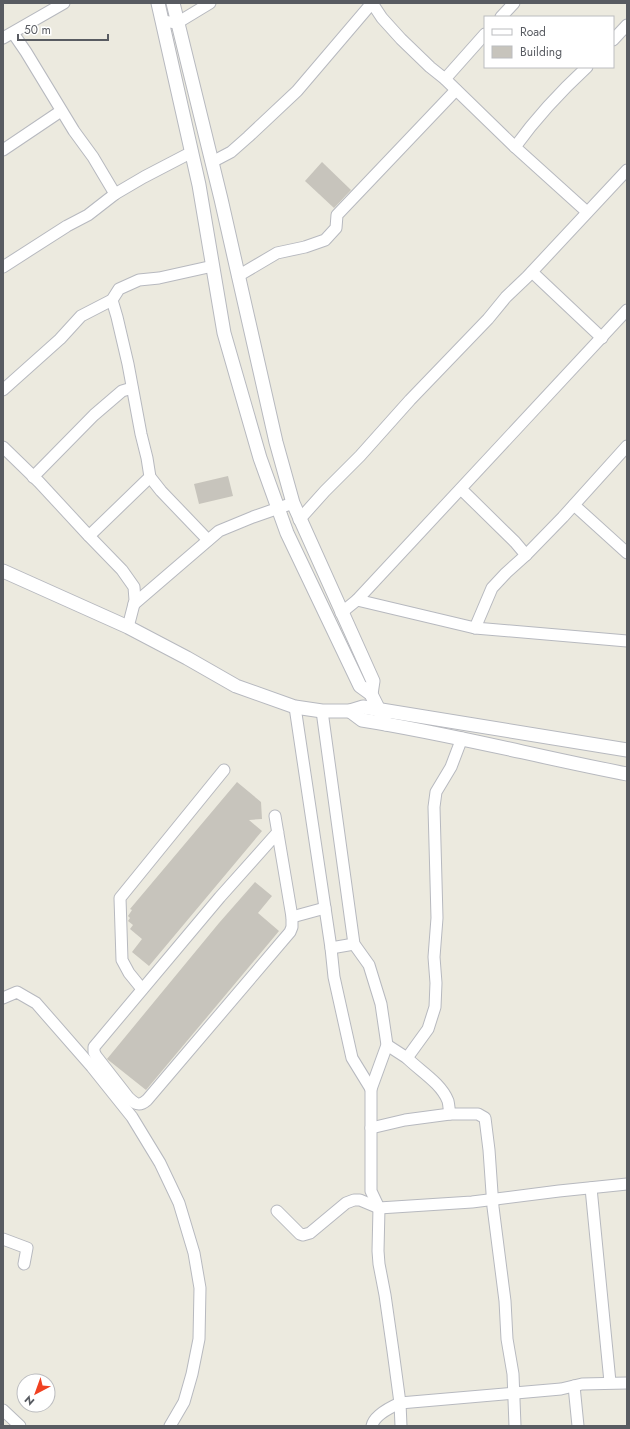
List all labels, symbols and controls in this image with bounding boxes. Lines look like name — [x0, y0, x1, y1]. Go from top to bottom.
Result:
scale bar — [18, 16, 108, 42]
legend — [484, 16, 614, 68]
text: 50 m — [24, 21, 51, 39]
text: Road — [520, 23, 546, 41]
text: Building — [520, 43, 562, 61]
north arrow — [16, 1373, 56, 1413]
text: N — [21, 1392, 38, 1409]

